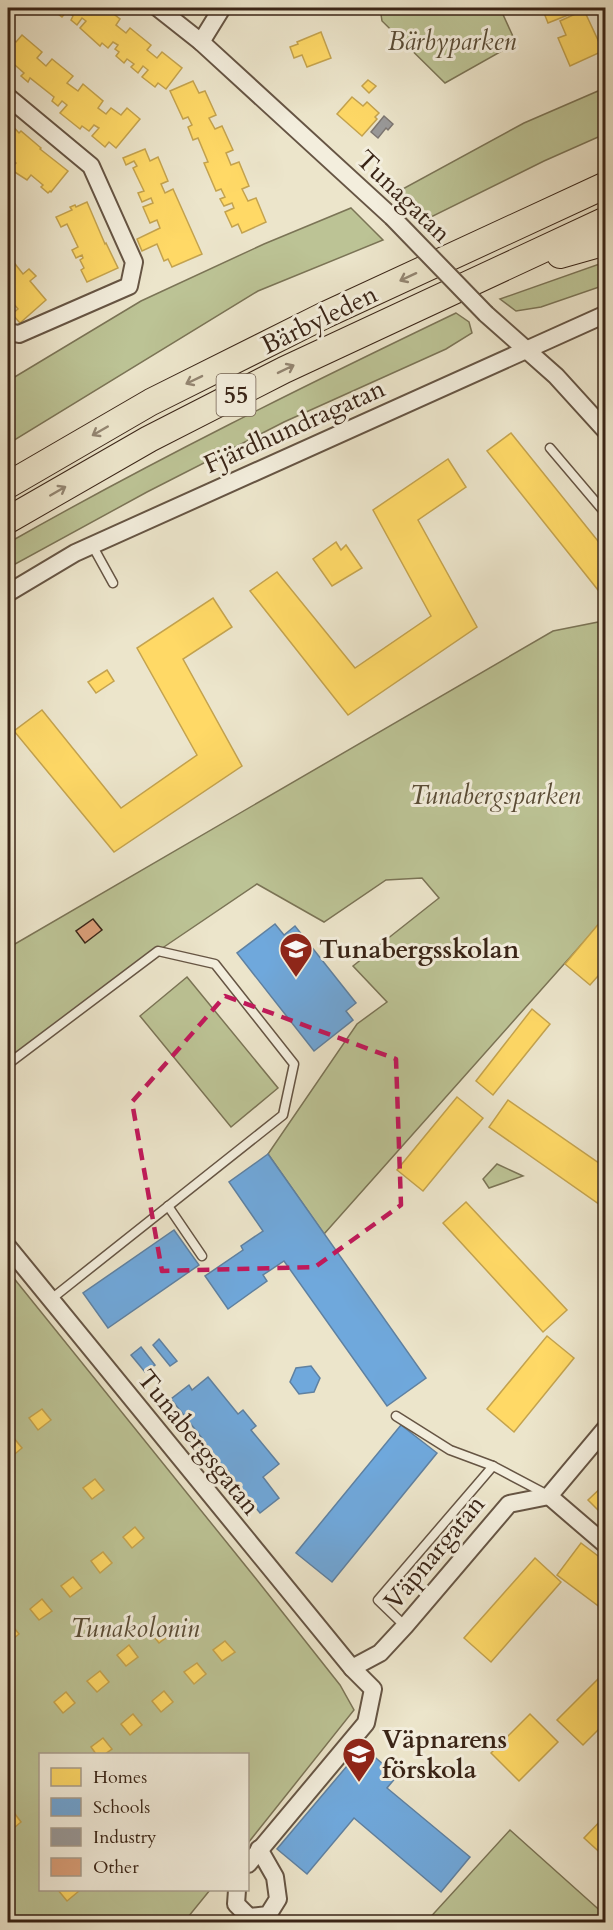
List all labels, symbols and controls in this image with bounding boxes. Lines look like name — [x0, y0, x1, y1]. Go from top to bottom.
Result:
park label: Bärbyparken — [388, 24, 516, 59]
street label: Tunagatan — [349, 142, 459, 251]
one-way arrow — [399, 271, 417, 283]
street label: Bärbyleden — [255, 276, 383, 363]
one-way arrow — [277, 363, 295, 375]
street label: Fjärdhundragatan — [198, 371, 391, 482]
road number: 55 — [216, 374, 256, 416]
one-way arrow — [186, 375, 204, 386]
one-way arrow — [92, 425, 109, 437]
one-way arrow — [49, 485, 67, 496]
park label: Tunabergsparken — [410, 778, 581, 813]
school or university icon: Tunabergsskolan — [278, 931, 314, 978]
place label: Tunabergsskolan — [319, 932, 520, 967]
street label: Tunabergsgatan — [129, 1362, 268, 1523]
street label: Väpnargatan — [376, 1487, 493, 1617]
park label: Tunakolonin — [71, 1611, 200, 1646]
place label: Väpnarens förskola — [382, 1722, 507, 1787]
school or university icon: Väpnarens förskola — [341, 1736, 377, 1783]
legend — [39, 1753, 249, 1891]
text: Homes — [93, 1765, 147, 1790]
text: Schools — [93, 1795, 150, 1820]
text: Industry — [93, 1825, 157, 1850]
text: Other — [93, 1855, 139, 1880]

